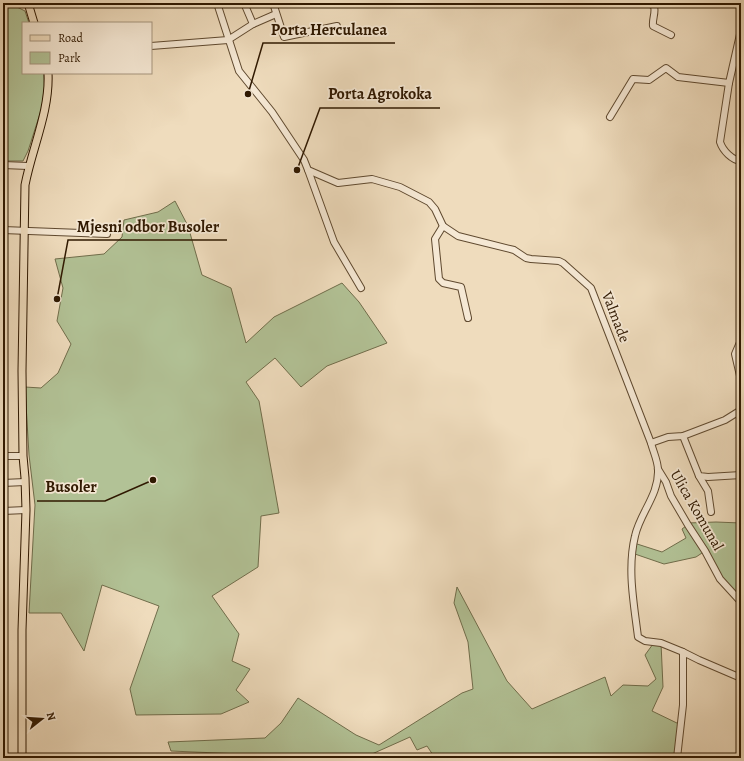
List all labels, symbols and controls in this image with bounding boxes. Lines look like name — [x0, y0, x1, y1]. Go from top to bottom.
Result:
callout: Porta Herculanea — [263, 15, 395, 43]
text: Porta Herculanea — [271, 19, 387, 41]
legend — [22, 22, 152, 74]
text: Road — [58, 30, 84, 46]
text: Park — [58, 50, 81, 66]
callout: Porta Agrokoka — [320, 80, 440, 108]
text: Porta Agrokoka — [328, 83, 432, 105]
callout: Mjesni odbor Busoler — [68, 212, 227, 240]
text: Mjesni odbor Busoler — [77, 216, 220, 238]
street label: Valmade — [597, 288, 635, 346]
street label: Ulica Komunal — [666, 466, 728, 554]
callout: Busoler — [37, 473, 105, 501]
text: Busoler — [45, 476, 97, 498]
north arrow — [22, 699, 62, 739]
text: N — [43, 710, 59, 722]

